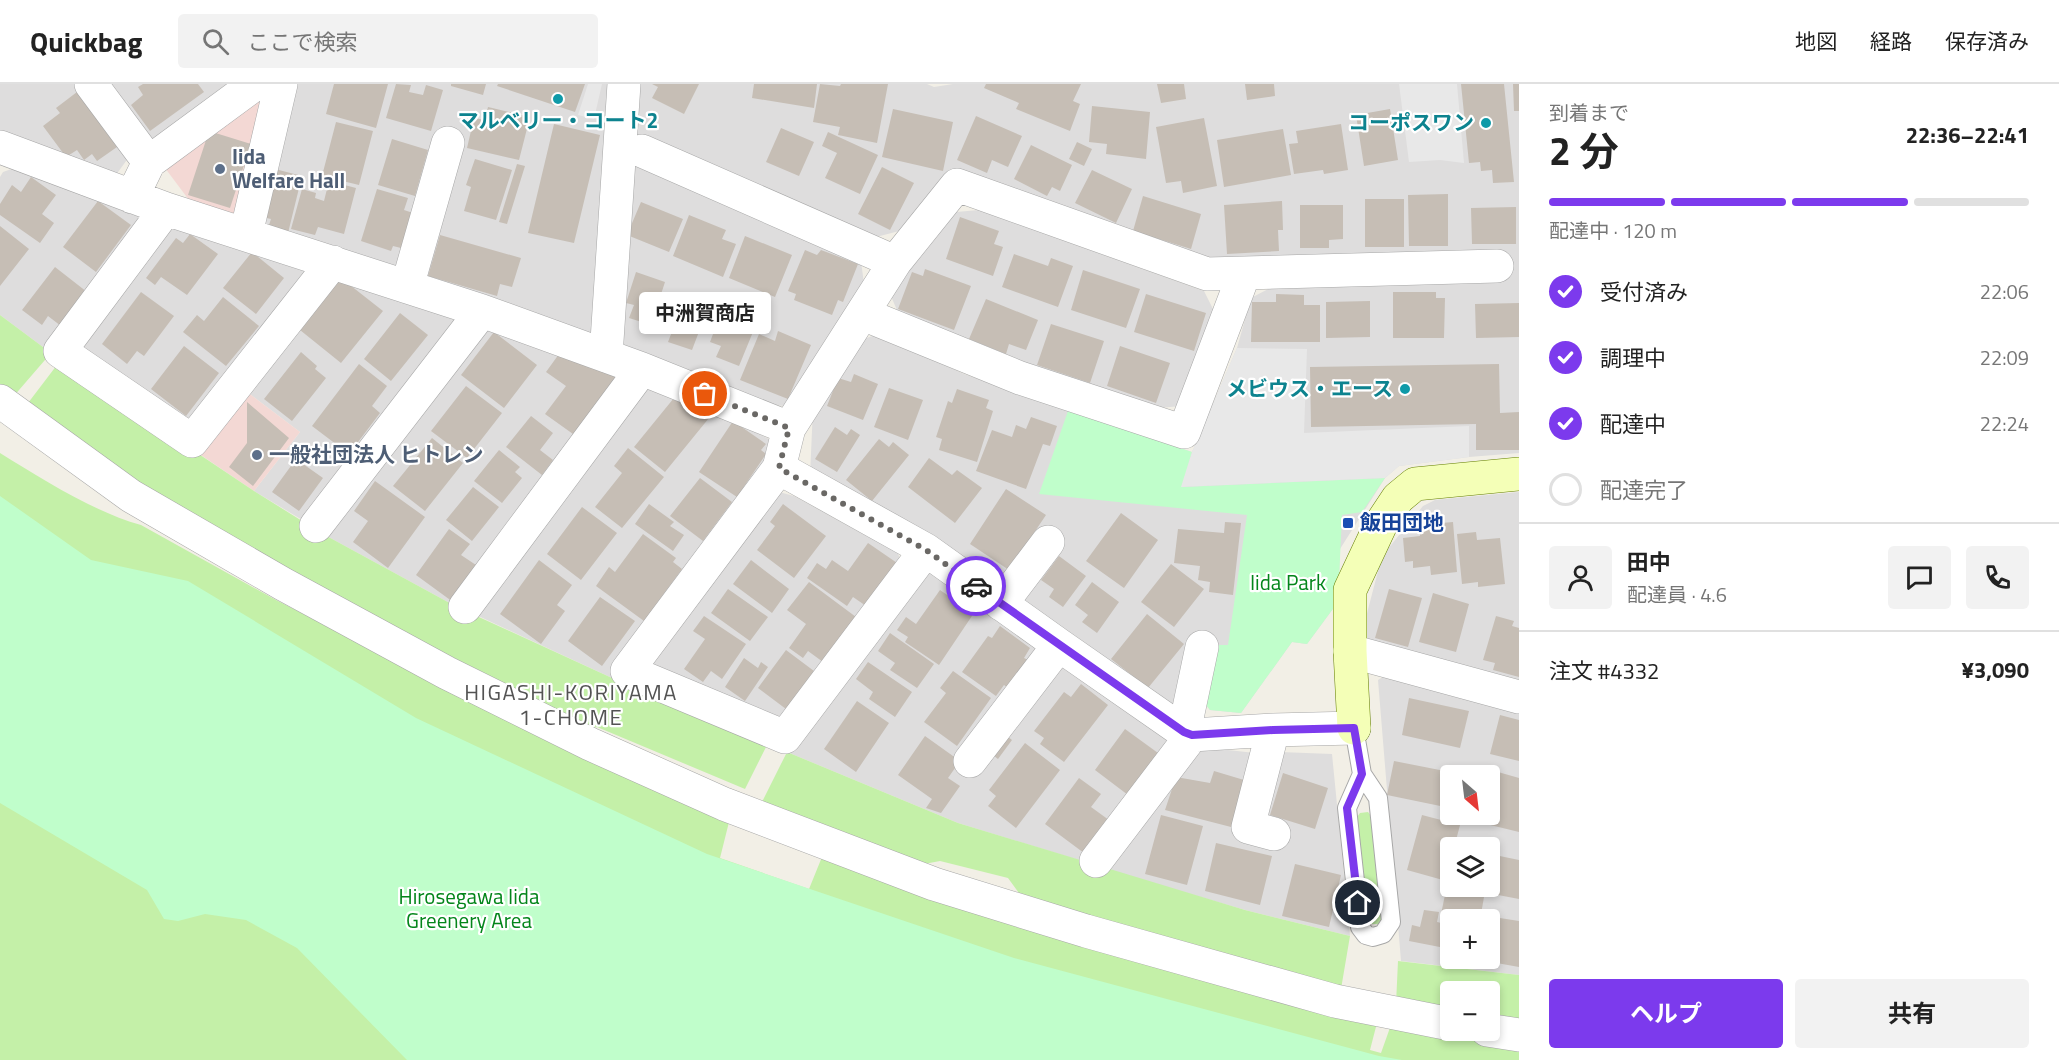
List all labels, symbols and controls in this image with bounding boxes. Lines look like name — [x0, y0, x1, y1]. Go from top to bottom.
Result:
search box — [178, 14, 598, 68]
text: Quickbag — [30, 20, 142, 63]
icon: search — [199, 25, 232, 58]
text: ここで検索 — [247, 25, 357, 59]
text: 地図 — [1795, 25, 1837, 57]
text: 経路 — [1870, 25, 1912, 57]
text: 保存済み — [1945, 25, 2029, 57]
marker: マルベリー・コート2 — [551, 92, 565, 106]
text: 到着まで — [1549, 97, 1629, 128]
place label: マルベリー・コート2 — [458, 104, 658, 136]
place label: コーポスワン — [1348, 106, 1474, 138]
marker: コーポスワン — [1479, 116, 1493, 130]
text: 22:36–22:41 — [1906, 118, 2029, 152]
text: 2 分 — [1549, 121, 1618, 180]
place label: Iida Welfare Hall — [232, 140, 345, 196]
marker: Iida Welfare Hall — [213, 162, 227, 176]
text: 配達中 · 120 m — [1549, 215, 1677, 246]
icon: check — [1549, 275, 1582, 308]
text: 受付済み — [1600, 275, 1688, 309]
text: 22:06 — [1980, 276, 2029, 307]
callout: 中洲賀商店 — [639, 292, 771, 334]
text: 中洲賀商店 — [655, 297, 755, 328]
icon: check — [1549, 341, 1582, 374]
text: 調理中 — [1600, 341, 1666, 375]
text: 22:09 — [1980, 342, 2029, 373]
pin — [679, 368, 730, 419]
place label: メビウス・エース — [1226, 372, 1393, 404]
icon: bag — [688, 377, 721, 410]
marker: メビウス・エース — [1398, 382, 1412, 396]
icon: check — [1549, 407, 1582, 440]
text: 配達中 — [1600, 407, 1666, 441]
text: 22:24 — [1980, 408, 2029, 439]
place label: 一般社団法人 ヒトレン — [269, 438, 484, 470]
marker: 一般社団法人 ヒトレン — [250, 448, 264, 462]
text: 配達完了 — [1600, 473, 1688, 507]
place label: 飯田団地 — [1359, 506, 1444, 538]
marker: 飯田団地 — [1341, 516, 1355, 530]
text: 田中 — [1627, 545, 1671, 579]
button: person — [1549, 546, 1612, 609]
button: chat — [1888, 546, 1951, 609]
button: phone — [1966, 546, 2029, 609]
courier — [946, 556, 1006, 616]
park label: Iida Park — [1250, 566, 1326, 598]
icon: car — [960, 570, 993, 603]
text: 配達員 · 4.6 — [1627, 579, 1727, 610]
text: ¥3,090 — [1962, 653, 2029, 687]
text: 注文 #4332 — [1549, 654, 1659, 688]
district label: HIGASHI-KORIYAMA 1-CHOME — [464, 675, 678, 734]
north arrow — [1440, 765, 1500, 825]
map controls — [1440, 765, 1500, 1041]
button: layers — [1440, 837, 1500, 897]
pin — [1332, 877, 1383, 928]
park label: Hirosegawa Iida Greenery Area — [398, 880, 540, 936]
icon: home — [1341, 886, 1374, 919]
button: + — [1440, 909, 1500, 969]
button: ヘルプ — [1549, 979, 1783, 1048]
button: 共有 — [1795, 979, 2029, 1048]
button: − — [1440, 981, 1500, 1041]

